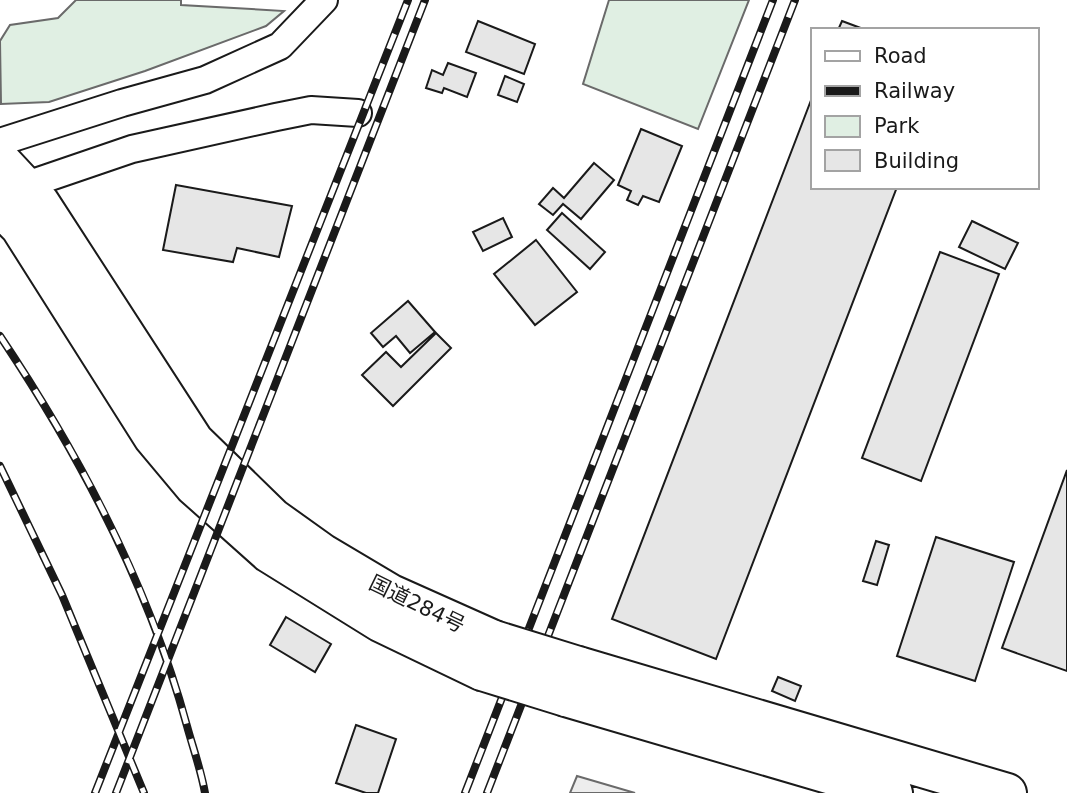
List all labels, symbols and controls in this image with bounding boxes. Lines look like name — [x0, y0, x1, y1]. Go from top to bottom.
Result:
legend — [811, 28, 1039, 189]
text: Road — [874, 44, 927, 68]
text: Railway — [874, 79, 955, 103]
text: Park — [874, 114, 920, 138]
text: Building — [874, 149, 959, 173]
street label: 国道284号 — [365, 571, 469, 637]

